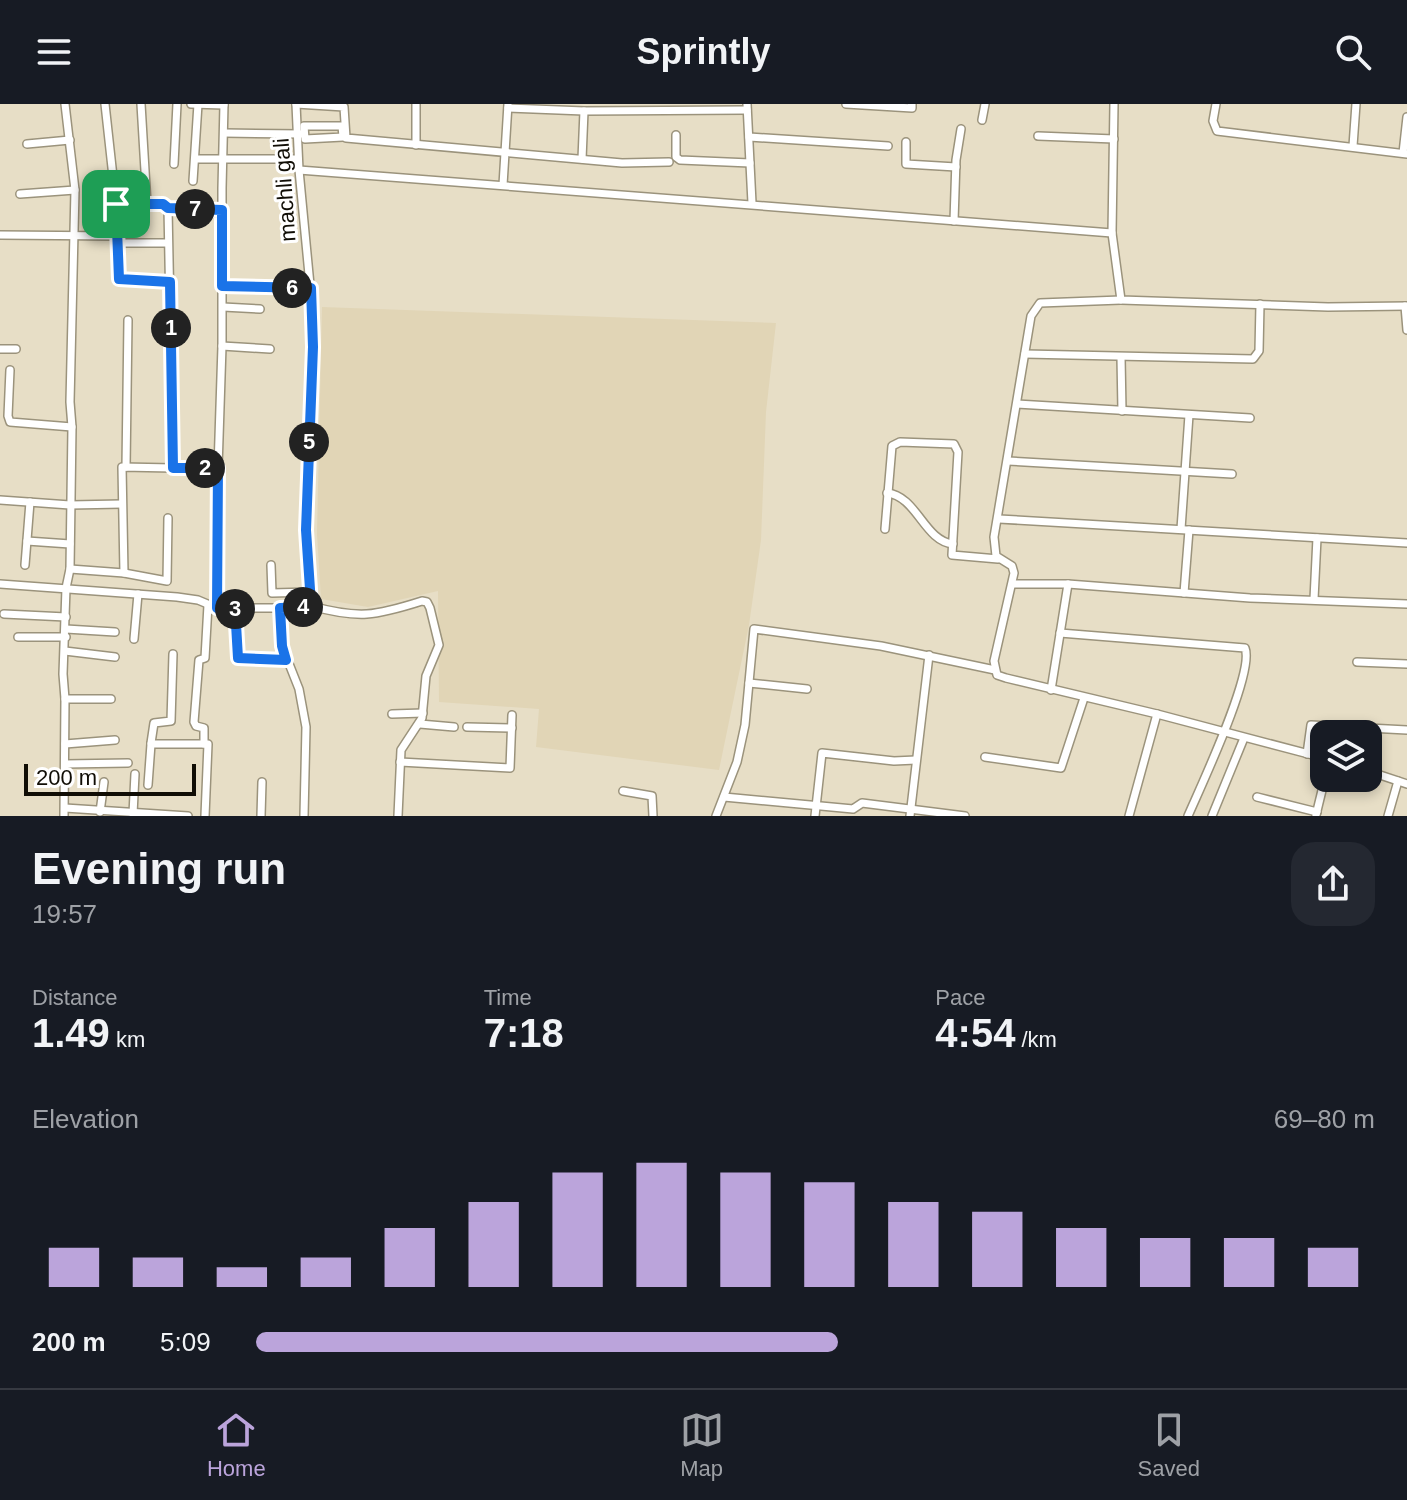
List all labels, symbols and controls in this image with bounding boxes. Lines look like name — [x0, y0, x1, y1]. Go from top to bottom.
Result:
icon: menu — [32, 30, 76, 74]
icon: search — [1331, 30, 1375, 74]
text: Sprintly — [636, 31, 771, 72]
street label: machli gali — [268, 137, 301, 243]
pin — [82, 170, 150, 238]
icon: arrive — [94, 182, 138, 226]
pin: 7 — [175, 189, 215, 229]
text: 7 — [189, 196, 201, 221]
pin: 6 — [272, 268, 312, 308]
text: 6 — [286, 275, 298, 300]
pin: 1 — [151, 308, 191, 348]
text: 1 — [165, 315, 177, 340]
pin: 5 — [289, 422, 329, 462]
text: 5 — [303, 429, 315, 454]
pin: 2 — [185, 448, 225, 488]
text: 2 — [199, 455, 211, 480]
pin: 4 — [283, 587, 323, 627]
pin: 3 — [215, 589, 255, 629]
text: 4 — [297, 594, 309, 619]
text: 3 — [229, 596, 241, 621]
map controls — [1310, 720, 1382, 792]
button: layers — [1310, 720, 1382, 792]
scale bar — [24, 760, 196, 796]
text: 200 m — [36, 765, 97, 790]
button: share — [1291, 842, 1375, 926]
text: Evening run — [32, 844, 286, 893]
text: 19:57 — [32, 899, 97, 929]
text: Distance — [32, 985, 118, 1010]
text: Time — [484, 985, 532, 1010]
text: Pace — [935, 985, 985, 1010]
text: 1.49 — [32, 1011, 110, 1055]
text: 7:18 — [484, 1011, 564, 1055]
text: 4:54 — [935, 1011, 1015, 1055]
text: km — [110, 1027, 145, 1052]
text: /km — [1015, 1027, 1057, 1052]
text: Elevation — [32, 1104, 139, 1134]
text: 69–80 m — [1274, 1104, 1375, 1134]
text: 200 m — [32, 1327, 106, 1357]
text: 5:09 — [160, 1327, 211, 1357]
tab: Home — [207, 1408, 266, 1482]
tab: Map — [680, 1408, 724, 1482]
tab: Saved — [1138, 1408, 1200, 1482]

